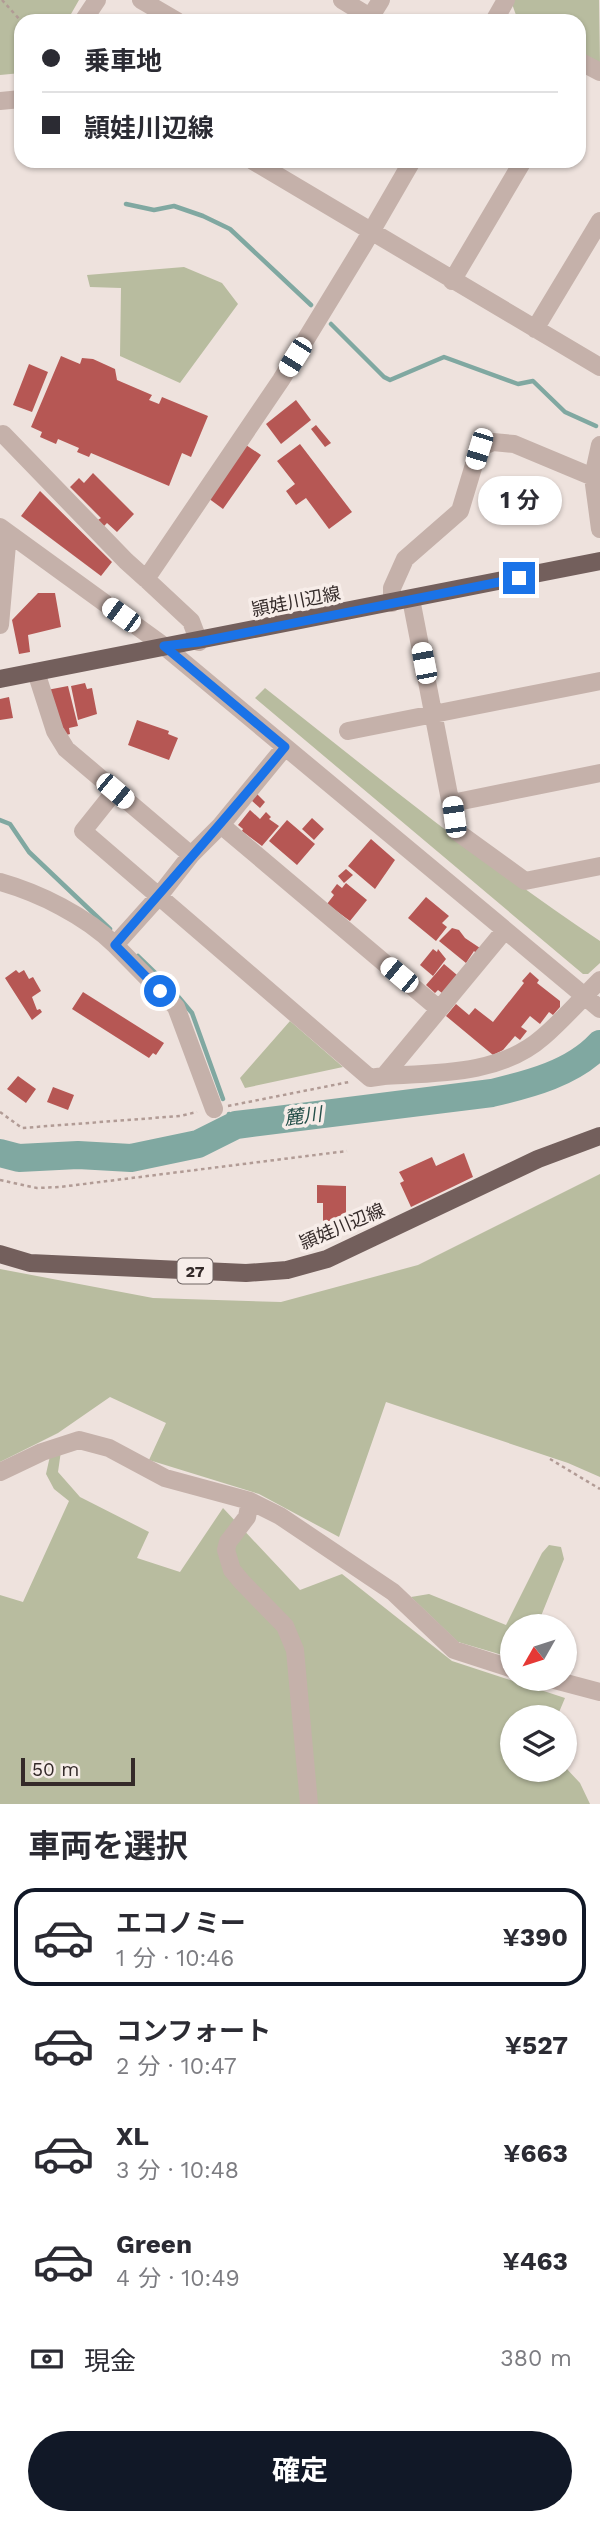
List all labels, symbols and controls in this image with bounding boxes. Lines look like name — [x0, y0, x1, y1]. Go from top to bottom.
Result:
text: 乗車地 — [84, 46, 162, 76]
text: 頴娃川辺線 — [84, 113, 214, 143]
car — [275, 334, 316, 380]
car — [463, 426, 496, 472]
callout: 1 分 — [477, 476, 561, 526]
text: 1 分 — [500, 487, 540, 514]
route end — [503, 562, 535, 594]
street label: 頴娃川辺線 — [250, 582, 342, 620]
car — [98, 594, 145, 636]
car — [410, 640, 439, 686]
car — [93, 769, 138, 813]
car — [441, 795, 468, 839]
car — [377, 953, 422, 997]
route start — [144, 975, 176, 1007]
water label: 麓川 — [283, 1102, 325, 1130]
street label: 頴娃川辺線 — [296, 1199, 388, 1253]
road number: 27 — [178, 1259, 212, 1284]
north arrow — [500, 1614, 578, 1690]
map controls — [500, 1614, 577, 1782]
button: layers — [500, 1705, 577, 1782]
scale bar — [21, 1755, 135, 1787]
text: 50 m — [32, 1758, 79, 1781]
text: 車両を選択 — [28, 1827, 188, 1865]
icon: car — [32, 1906, 95, 1969]
text: エコノミー — [116, 1908, 246, 1938]
text: ¥390 — [503, 1922, 568, 1952]
text: 1 分 · 10:46 — [116, 1945, 234, 1972]
icon: car — [32, 2014, 95, 2077]
text: コンフォート — [116, 2016, 271, 2046]
text: ¥527 — [505, 2030, 568, 2060]
text: 2 分 · 10:47 — [116, 2053, 237, 2080]
text: XL — [116, 2121, 149, 2151]
icon: car — [32, 2122, 95, 2185]
text: ¥663 — [503, 2138, 568, 2168]
text: 3 分 · 10:48 — [116, 2157, 239, 2184]
text: Green — [116, 2229, 192, 2259]
icon: car — [32, 2230, 95, 2293]
text: ¥463 — [502, 2246, 568, 2276]
text: 4 分 · 10:49 — [116, 2265, 240, 2292]
icon: cash — [28, 2340, 66, 2378]
text: 380 m — [500, 2345, 572, 2372]
text: 現金 — [84, 2346, 136, 2376]
button: 確定 — [28, 2431, 572, 2511]

